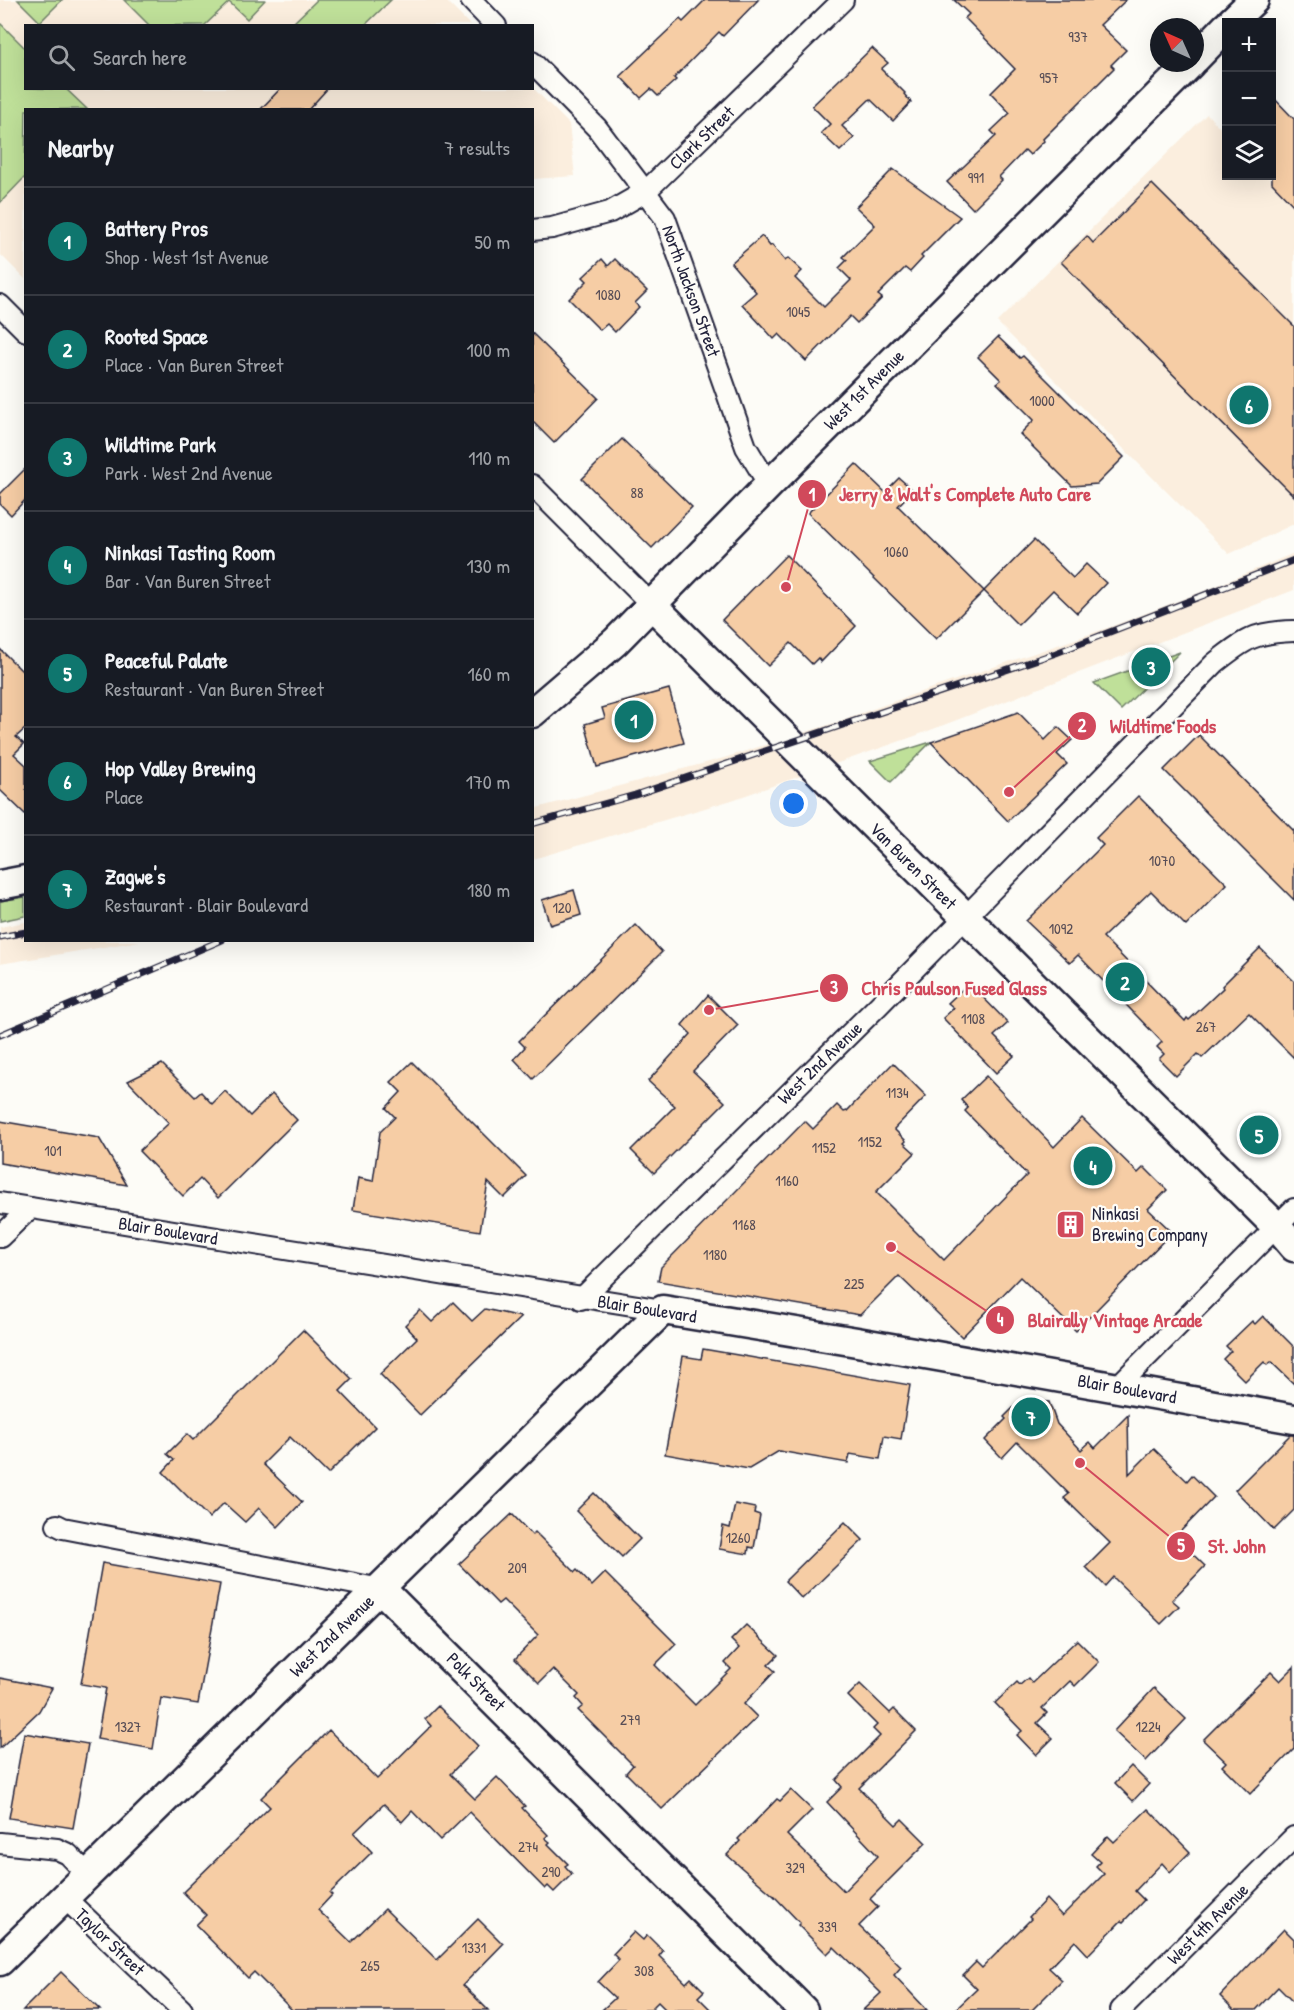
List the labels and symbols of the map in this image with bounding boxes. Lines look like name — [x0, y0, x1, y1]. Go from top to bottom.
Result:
north arrow — [1150, 18, 1204, 72]
house number: 937 — [1068, 26, 1088, 47]
house number: 957 — [1039, 67, 1059, 88]
street label: Clark Street — [663, 100, 740, 175]
house number: 991 — [968, 167, 984, 188]
street label: North Jackson Street — [656, 222, 727, 361]
house number: 1080 — [595, 284, 621, 305]
house number: 1045 — [786, 301, 811, 322]
street label: West 1st Avenue — [818, 344, 910, 436]
pin: 6 — [1230, 382, 1268, 428]
house number: 1000 — [1029, 390, 1055, 411]
callout: Jerry & Walt's Complete Auto Care — [797, 475, 1104, 513]
text: Jerry & Walt's Complete Auto Care — [839, 480, 1091, 508]
house number: 88 — [631, 482, 644, 503]
text: 1 — [809, 482, 816, 507]
house number: 1060 — [884, 541, 909, 562]
pin: 3 — [1132, 644, 1170, 690]
pin: 1 — [614, 698, 654, 742]
callout: Wildtime Foods — [1067, 707, 1228, 745]
text: Wildtime Foods — [1110, 712, 1217, 739]
text: 2 — [1078, 713, 1087, 738]
your location — [779, 789, 808, 818]
street label: Van Buren Street — [864, 816, 963, 915]
house number: 1070 — [1149, 850, 1175, 871]
house number: 120 — [552, 897, 572, 918]
house number: 1092 — [1049, 918, 1073, 939]
pin: 2 — [1106, 960, 1144, 1004]
callout: Chris Paulson Fused Glass — [819, 969, 1059, 1007]
text: Chris Paulson Fused Glass — [861, 974, 1047, 1001]
text: 3 — [830, 975, 838, 1000]
house number: 1108 — [961, 1008, 985, 1029]
street label: West 2nd Avenue — [772, 1016, 868, 1109]
house number: 267 — [1196, 1016, 1216, 1037]
house number: 1134 — [885, 1082, 909, 1103]
pin: 5 — [1240, 1112, 1278, 1158]
house number: 1152 — [858, 1131, 882, 1152]
house number: 1152 — [812, 1137, 836, 1158]
house number: 101 — [44, 1140, 62, 1161]
pin: 4 — [1074, 1144, 1112, 1188]
house number: 1160 — [775, 1170, 799, 1191]
place label: Ninkasi Brewing Company — [1092, 1201, 1208, 1247]
building icon: Ninkasi Brewing Company — [1055, 1208, 1087, 1240]
street label: Blair Boulevard — [117, 1210, 219, 1251]
house number: 1168 — [732, 1214, 756, 1235]
house number: 1180 — [703, 1244, 727, 1265]
house number: 225 — [844, 1273, 865, 1294]
street label: Blair Boulevard — [596, 1288, 698, 1329]
callout: Blairally Vintage Arcade — [985, 1301, 1214, 1339]
text: Blairally Vintage Arcade — [1028, 1306, 1202, 1334]
text: 4 — [997, 1307, 1004, 1332]
street label: Blair Boulevard — [1076, 1368, 1178, 1409]
pin: 7 — [1012, 1394, 1050, 1440]
house number: 1260 — [725, 1527, 751, 1548]
callout: St. John — [1166, 1527, 1278, 1565]
text: St. John — [1208, 1532, 1266, 1559]
text: 5 — [1177, 1533, 1185, 1558]
house number: 209 — [507, 1557, 527, 1578]
street label: West 2nd Avenue — [284, 1589, 380, 1682]
street label: Polk Street — [441, 1647, 512, 1717]
house number: 279 — [620, 1709, 640, 1730]
house number: 1327 — [115, 1716, 141, 1737]
house number: 1224 — [1135, 1716, 1161, 1737]
house number: 274 — [518, 1836, 538, 1857]
house number: 329 — [785, 1857, 805, 1878]
house number: 290 — [541, 1861, 561, 1882]
street label: West 4th Avenue — [1161, 1877, 1254, 1970]
street label: Taylor Street — [70, 1902, 151, 1982]
house number: 339 — [818, 1916, 837, 1937]
house number: 1331 — [462, 1937, 486, 1958]
house number: 265 — [360, 1955, 380, 1976]
house number: 308 — [634, 1960, 654, 1981]

